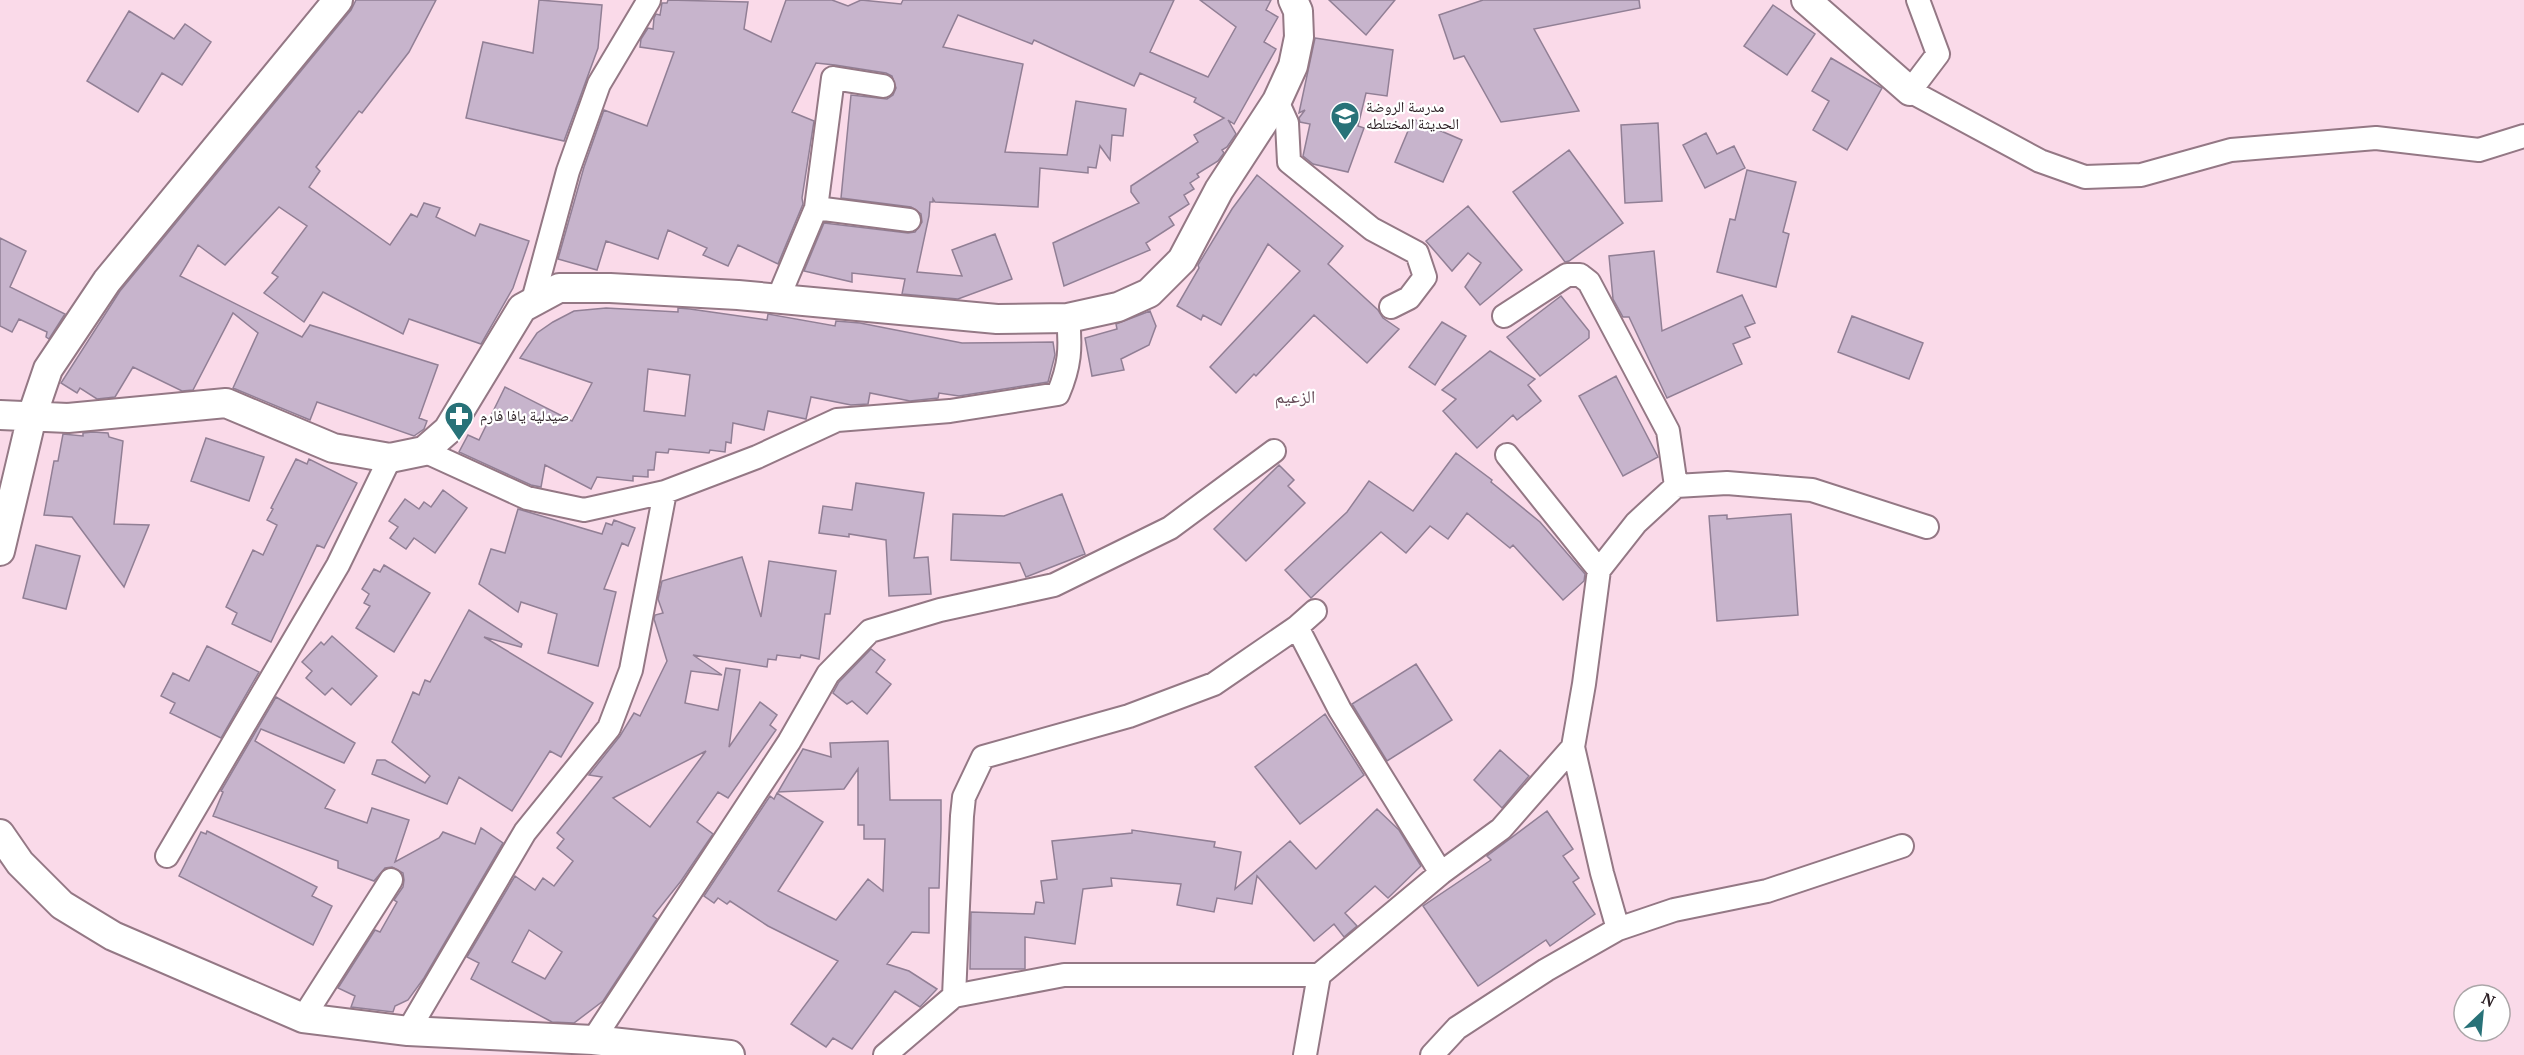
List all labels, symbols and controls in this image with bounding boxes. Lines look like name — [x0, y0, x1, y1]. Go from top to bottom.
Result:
place label: مدرسة الروضة الحديثة المختلطه — [1366, 96, 1459, 133]
school or university icon: مدرسة الروضة الحديثة المختلطه — [1329, 100, 1361, 142]
district label: الزعيم — [1275, 384, 1315, 409]
pharmacy icon: صيدلية يافا فارم — [443, 400, 475, 442]
place label: صيدلية يافا فارم — [480, 405, 569, 426]
north arrow — [2452, 983, 2512, 1043]
text: N — [2478, 987, 2499, 1012]

